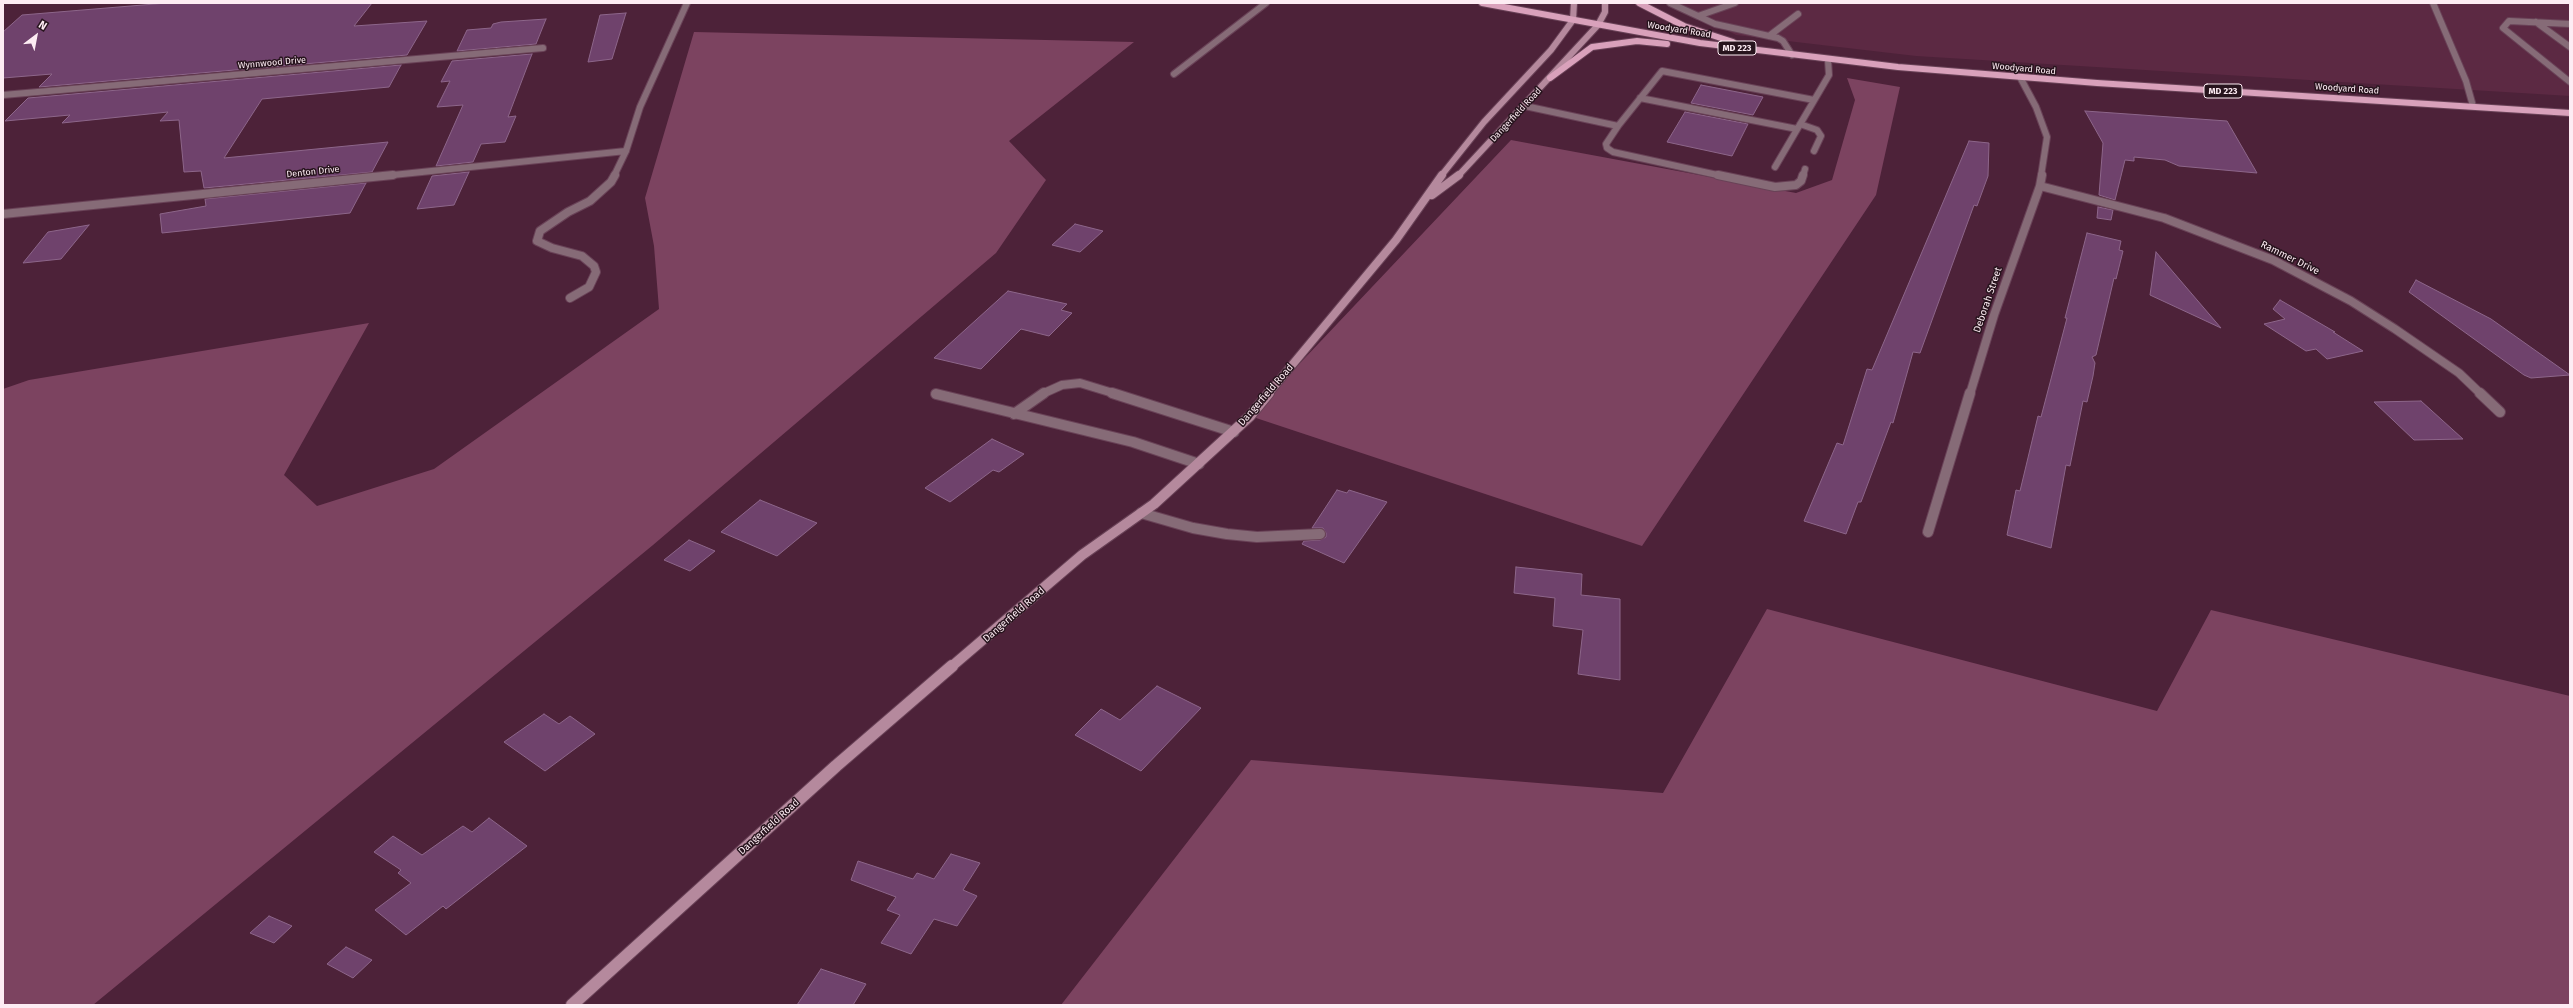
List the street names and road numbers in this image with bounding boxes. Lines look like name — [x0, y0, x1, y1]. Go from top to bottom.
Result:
street label: Woodyard Road — [1646, 20, 1712, 40]
road number: MD 223 — [1718, 41, 1756, 55]
street label: Wynnwood Drive — [238, 55, 306, 71]
street label: Woodyard Road — [1992, 61, 2056, 77]
street label: Woodyard Road — [2315, 81, 2379, 97]
road number: MD 223 — [2204, 84, 2242, 98]
street label: Dangerfield Road — [1488, 86, 1544, 144]
street label: Denton Drive — [286, 164, 340, 180]
street label: Rammer Drive — [2259, 239, 2321, 277]
street label: Deborah Street — [1971, 266, 2005, 334]
street label: Dangerfield Road — [1236, 362, 1296, 428]
street label: Dangerfield Road — [981, 585, 1047, 645]
street label: Dangerfield Road — [736, 797, 802, 857]

